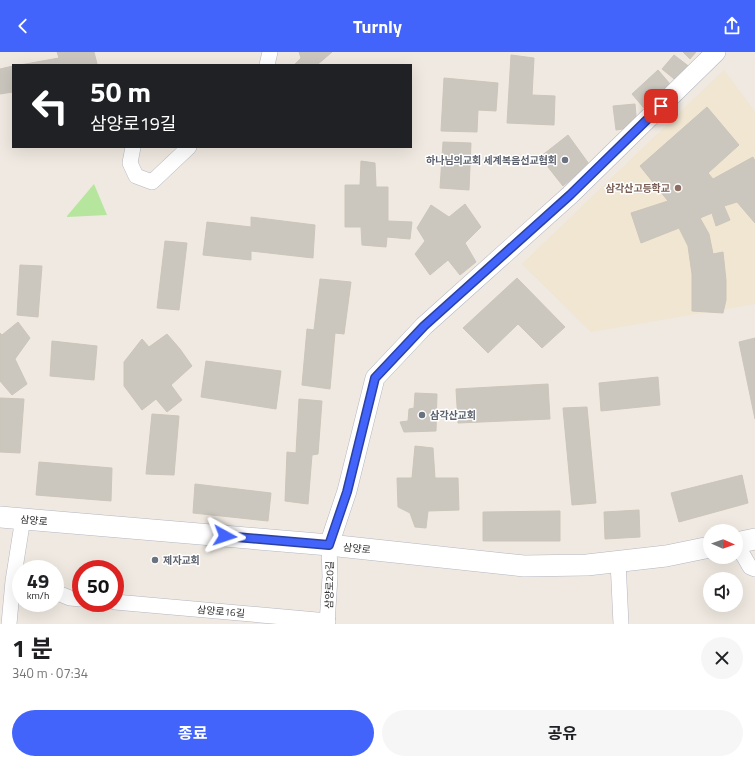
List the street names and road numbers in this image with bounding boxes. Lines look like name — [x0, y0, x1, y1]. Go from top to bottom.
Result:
street label: 삼양로 — [20, 512, 48, 529]
street label: 삼양로 — [342, 540, 371, 557]
street label: 삼양로20길 — [322, 561, 337, 609]
street label: 삼양로16길 — [196, 602, 246, 621]

